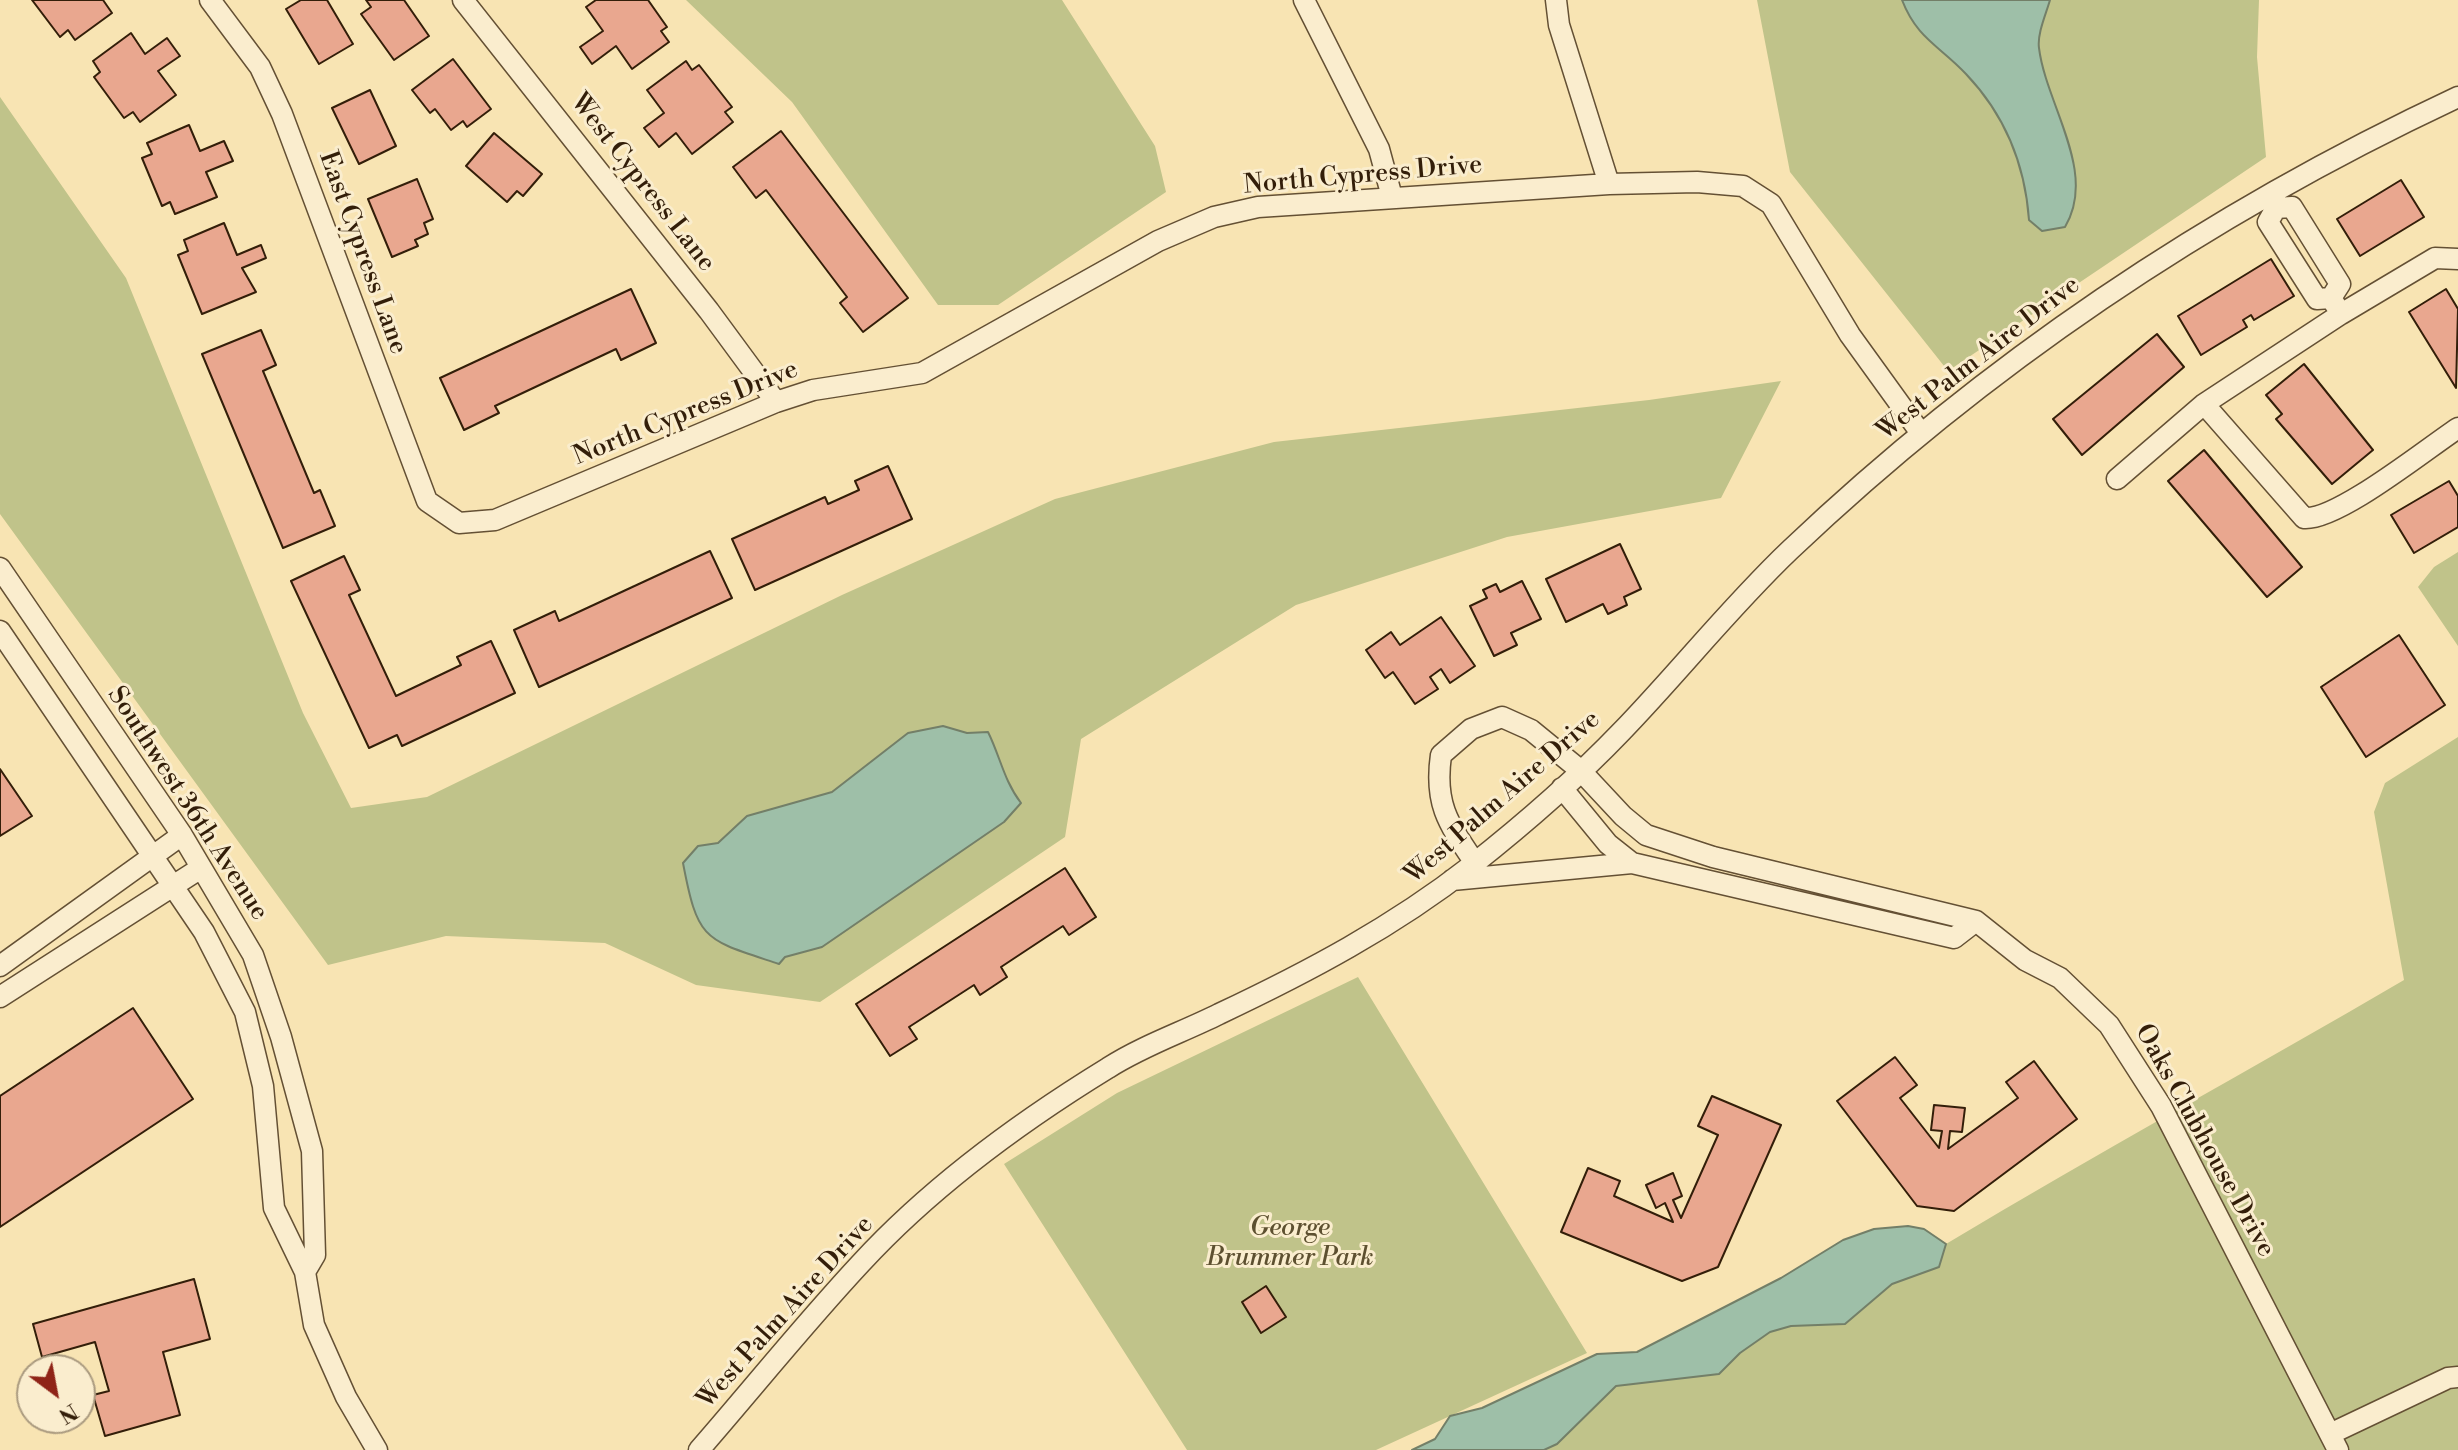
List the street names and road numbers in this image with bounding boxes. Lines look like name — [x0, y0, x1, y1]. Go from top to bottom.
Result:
street label: West Cypress Lane — [563, 88, 721, 278]
street label: East Cypress Lane — [311, 147, 413, 359]
street label: North Cypress Drive — [1242, 150, 1484, 202]
street label: West Palm Aire Drive — [1871, 270, 2087, 448]
street label: North Cypress Drive — [569, 355, 803, 473]
street label: Southwest 36th Avenue — [100, 681, 274, 927]
street label: West Palm Aire Drive — [1399, 705, 1607, 891]
street label: Oaks Clubhouse Drive — [2127, 1019, 2281, 1263]
street label: West Palm Aire Drive — [691, 1210, 881, 1416]

